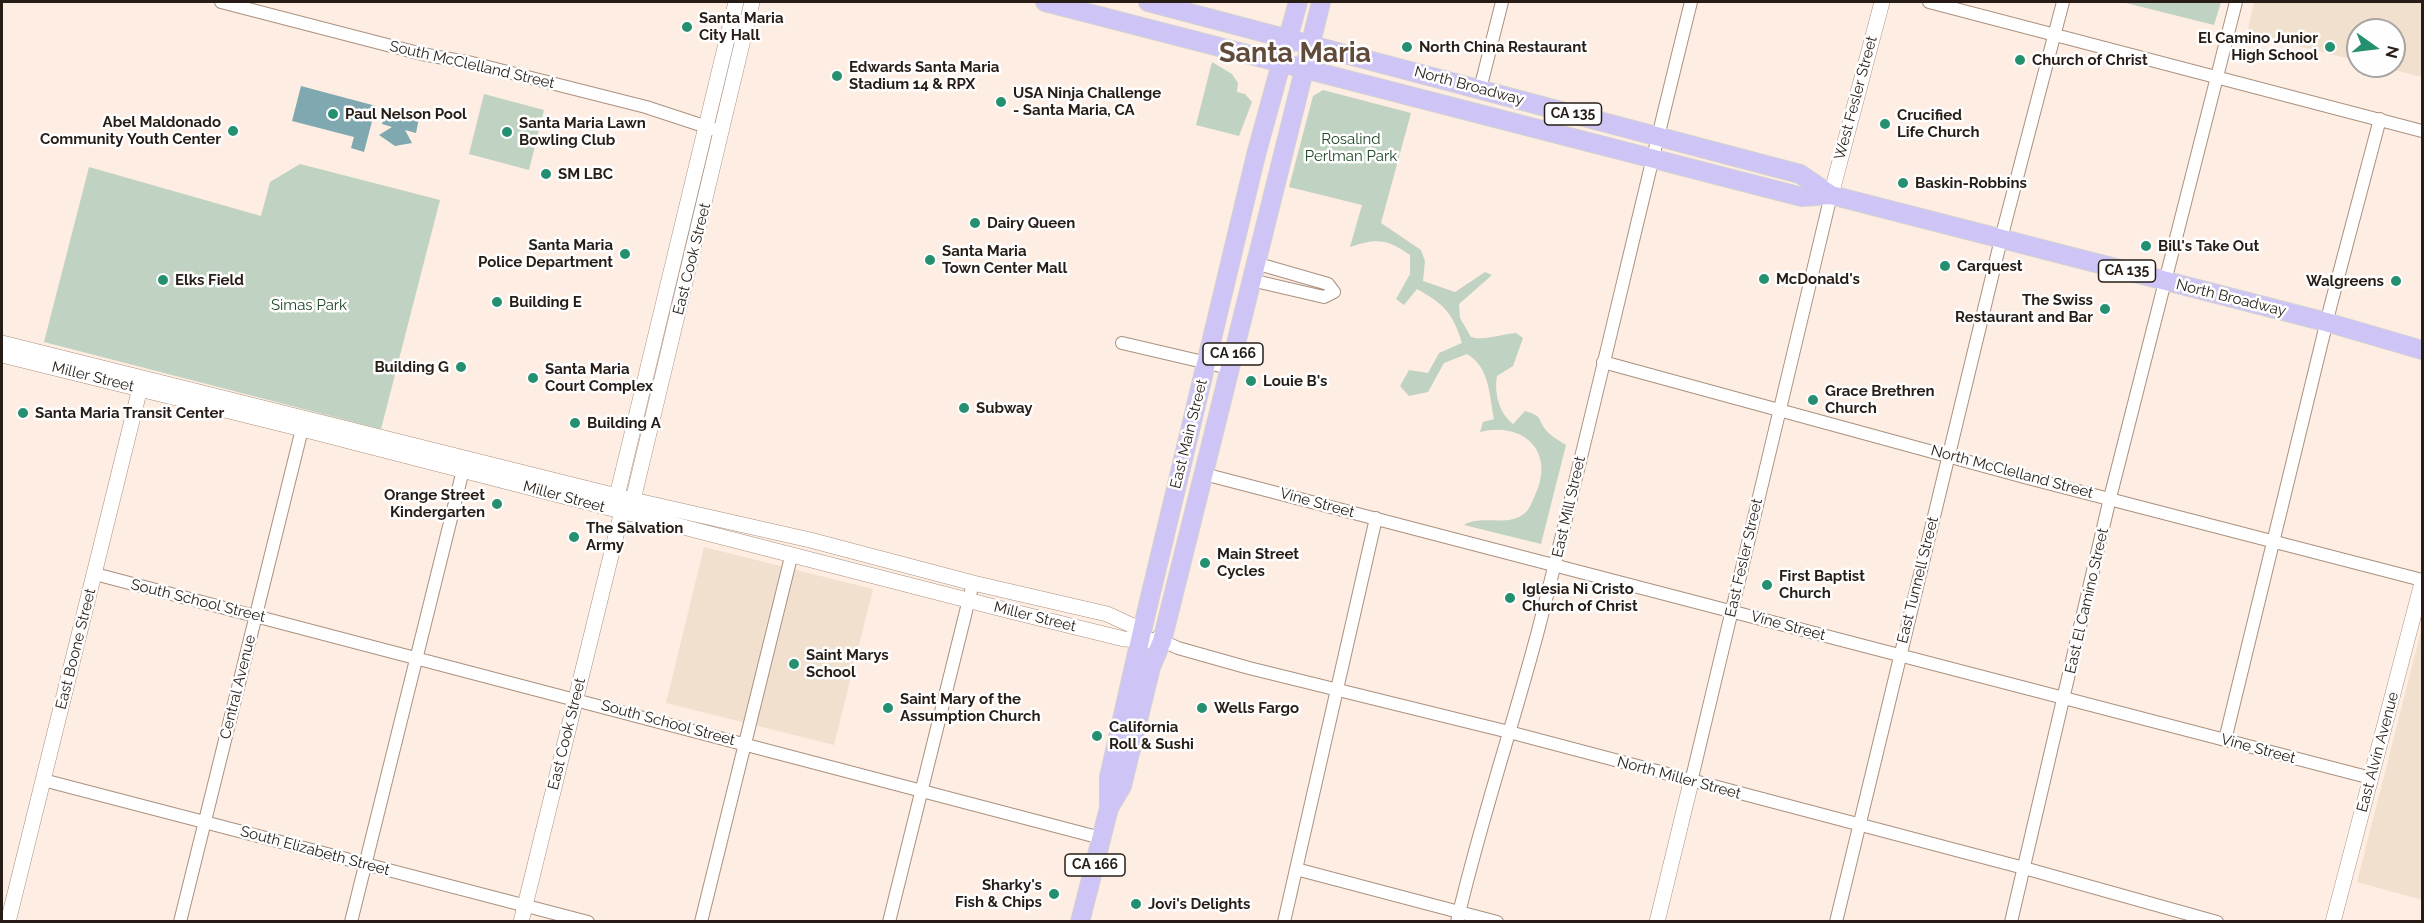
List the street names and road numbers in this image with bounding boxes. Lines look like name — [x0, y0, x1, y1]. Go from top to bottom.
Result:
street label: West Fesler Street — [1831, 34, 1881, 162]
street label: South McClelland Street — [388, 37, 556, 93]
street label: North Broadway — [1412, 63, 1526, 109]
road number: CA 135 — [1544, 103, 1602, 125]
street label: East Cook Street — [669, 201, 715, 317]
road number: CA 135 — [2098, 260, 2156, 282]
street label: North Broadway — [2174, 276, 2288, 320]
road number: CA 166 — [1203, 343, 1263, 365]
street label: Miller Street — [50, 358, 136, 396]
street label: East Main Street — [1167, 377, 1211, 491]
street label: North McClelland Street — [1929, 442, 2095, 502]
street label: East Mill Street — [1549, 455, 1589, 559]
street label: Miller Street — [521, 477, 607, 517]
street label: Vine Street — [1278, 484, 1356, 522]
street label: East Fesler Street — [1722, 497, 1766, 619]
street label: East Tunnell Street — [1894, 515, 1942, 645]
street label: East El Camino Street — [2061, 526, 2113, 676]
street label: South School Street — [129, 576, 267, 626]
street label: East Boone Street — [52, 587, 100, 711]
street label: Miller Street — [992, 598, 1078, 636]
street label: Vine Street — [1749, 607, 1827, 645]
street label: Central Avenue — [216, 633, 260, 741]
street label: East Cook Street — [544, 676, 590, 792]
street label: East Alvin Avenue — [2353, 690, 2403, 814]
street label: South School Street — [599, 696, 737, 750]
street label: Vine Street — [2219, 730, 2297, 768]
street label: North Miller Street — [1615, 753, 1743, 803]
street label: South Elizabeth Street — [238, 822, 392, 880]
road number: CA 166 — [1065, 854, 1125, 876]

